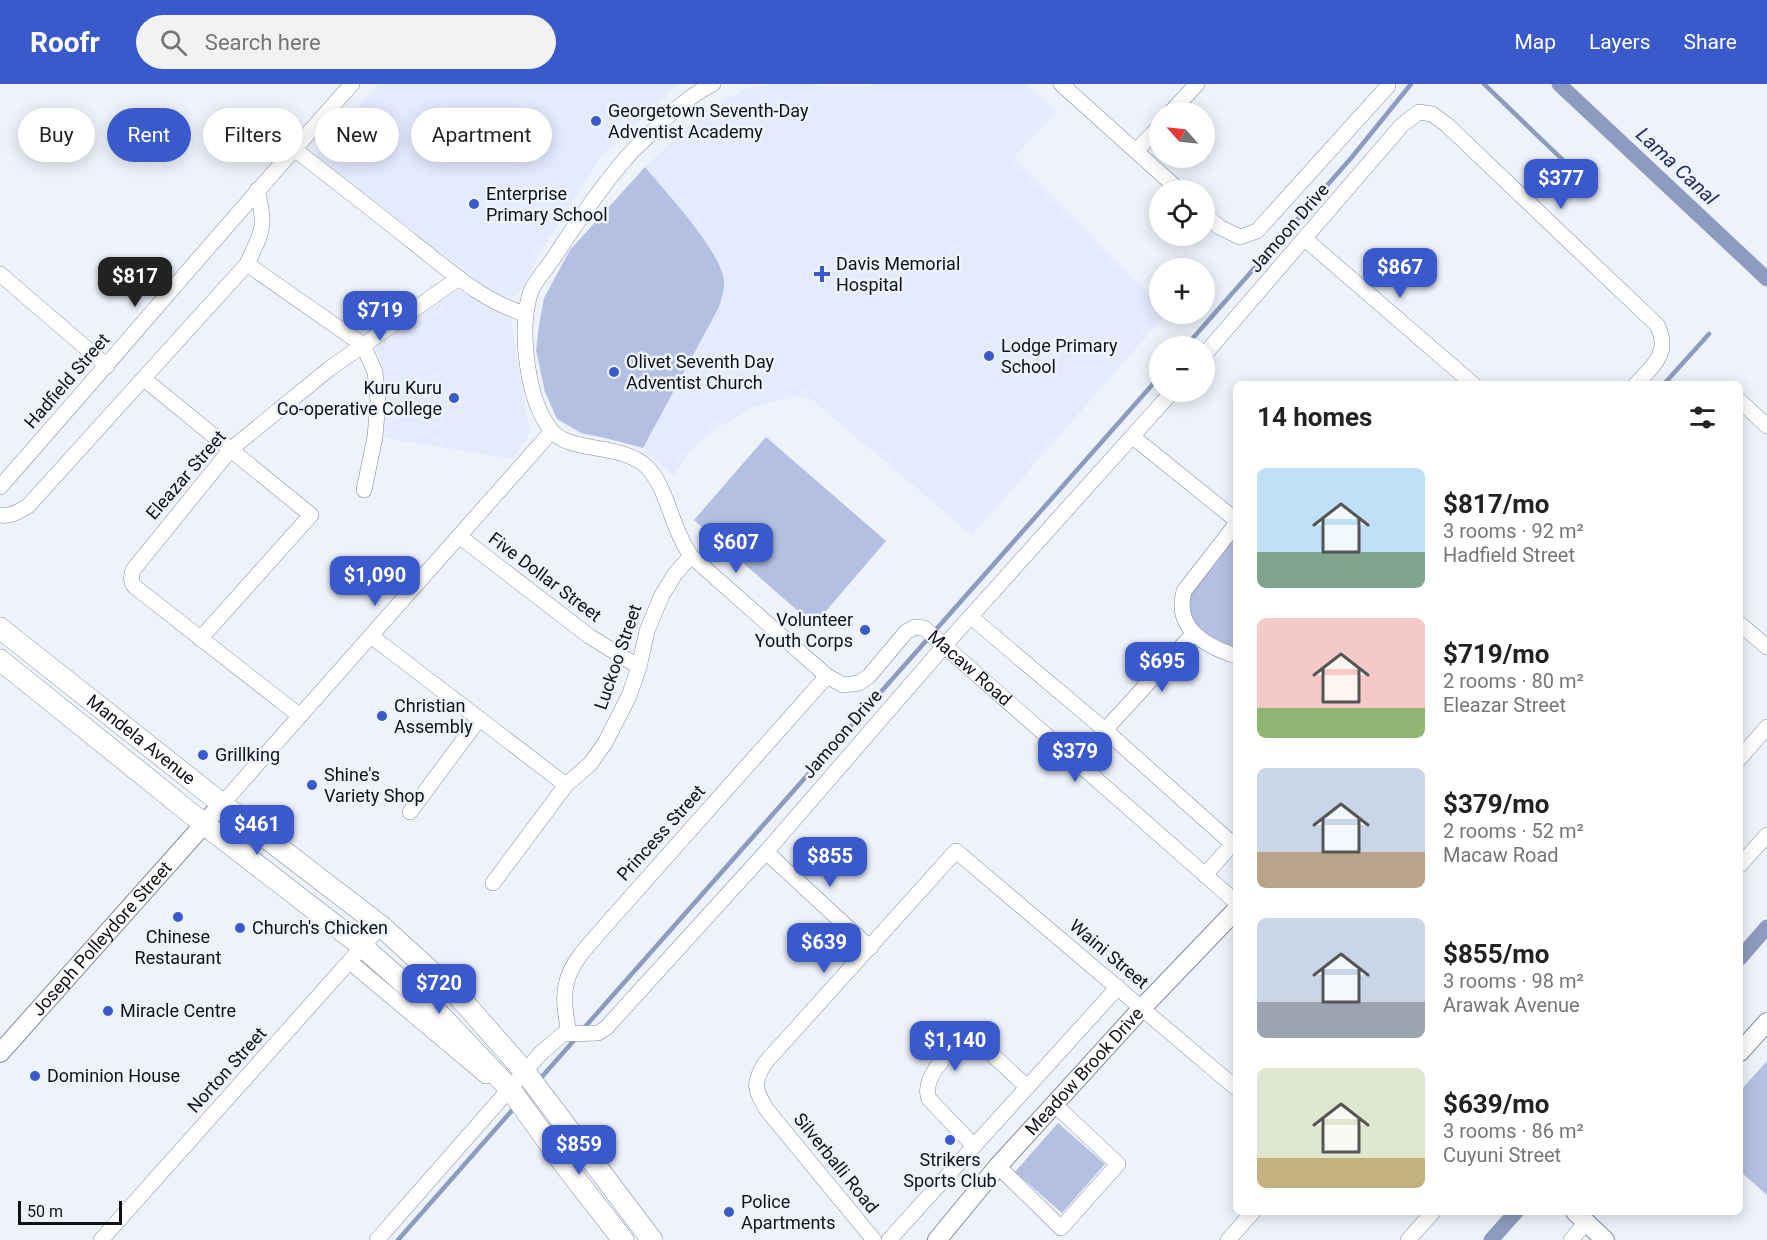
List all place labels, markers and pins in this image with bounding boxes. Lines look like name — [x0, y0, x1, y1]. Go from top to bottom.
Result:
place label: Georgetown Seventh-Day Adventist Academy — [608, 100, 809, 142]
marker: Georgetown Seventh-Day Adventist Academy — [589, 114, 603, 128]
pin: $377 — [1525, 159, 1597, 210]
place label: Enterprise Primary School — [486, 183, 608, 225]
marker: Enterprise Primary School — [467, 197, 481, 211]
pin: $867 — [1364, 248, 1436, 299]
place label: Davis Memorial Hospital — [836, 253, 960, 295]
pin: $817 — [99, 257, 171, 308]
marker: Davis Memorial Hospital — [813, 265, 831, 283]
pin: $719 — [344, 291, 416, 342]
place label: Lodge Primary School — [1001, 335, 1118, 377]
marker: Lodge Primary School — [982, 349, 996, 363]
place label: Olivet Seventh Day Adventist Church — [626, 351, 775, 393]
marker: Olivet Seventh Day Adventist Church — [607, 365, 621, 379]
place label: Kuru Kuru Co-operative College — [277, 377, 442, 419]
marker: Kuru Kuru Co-operative College — [447, 391, 461, 405]
pin: $607 — [700, 523, 772, 574]
pin: $1,090 — [326, 556, 424, 607]
place label: Volunteer Youth Corps — [755, 609, 853, 651]
marker: Volunteer Youth Corps — [858, 623, 872, 637]
pin: $695 — [1126, 642, 1198, 693]
place label: Christian Assembly — [394, 695, 473, 737]
marker: Christian Assembly — [375, 709, 389, 723]
pin: $379 — [1039, 732, 1111, 783]
place label: Grillking — [215, 744, 280, 765]
marker: Grillking — [196, 748, 210, 762]
place label: Shine's Variety Shop — [324, 764, 425, 806]
marker: Shine's Variety Shop — [305, 778, 319, 792]
pin: $461 — [221, 805, 293, 856]
pin: $855 — [794, 837, 866, 888]
marker: Chinese Restaurant — [171, 910, 185, 924]
place label: Church's Chicken — [252, 917, 388, 938]
marker: Church's Chicken — [233, 921, 247, 935]
pin: $639 — [788, 923, 860, 974]
place label: Chinese Restaurant — [135, 926, 222, 968]
pin: $720 — [403, 964, 475, 1015]
place label: Miracle Centre — [120, 1000, 236, 1021]
marker: Miracle Centre — [101, 1004, 115, 1018]
pin: $1,140 — [906, 1021, 1004, 1072]
place label: Dominion House — [47, 1065, 180, 1086]
marker: Dominion House — [28, 1069, 42, 1083]
pin: $859 — [543, 1125, 615, 1176]
marker: Strikers Sports Club — [943, 1133, 957, 1147]
place label: Strikers Sports Club — [903, 1149, 997, 1191]
place label: Police Apartments — [741, 1191, 836, 1233]
marker: Police Apartments — [722, 1205, 736, 1219]

